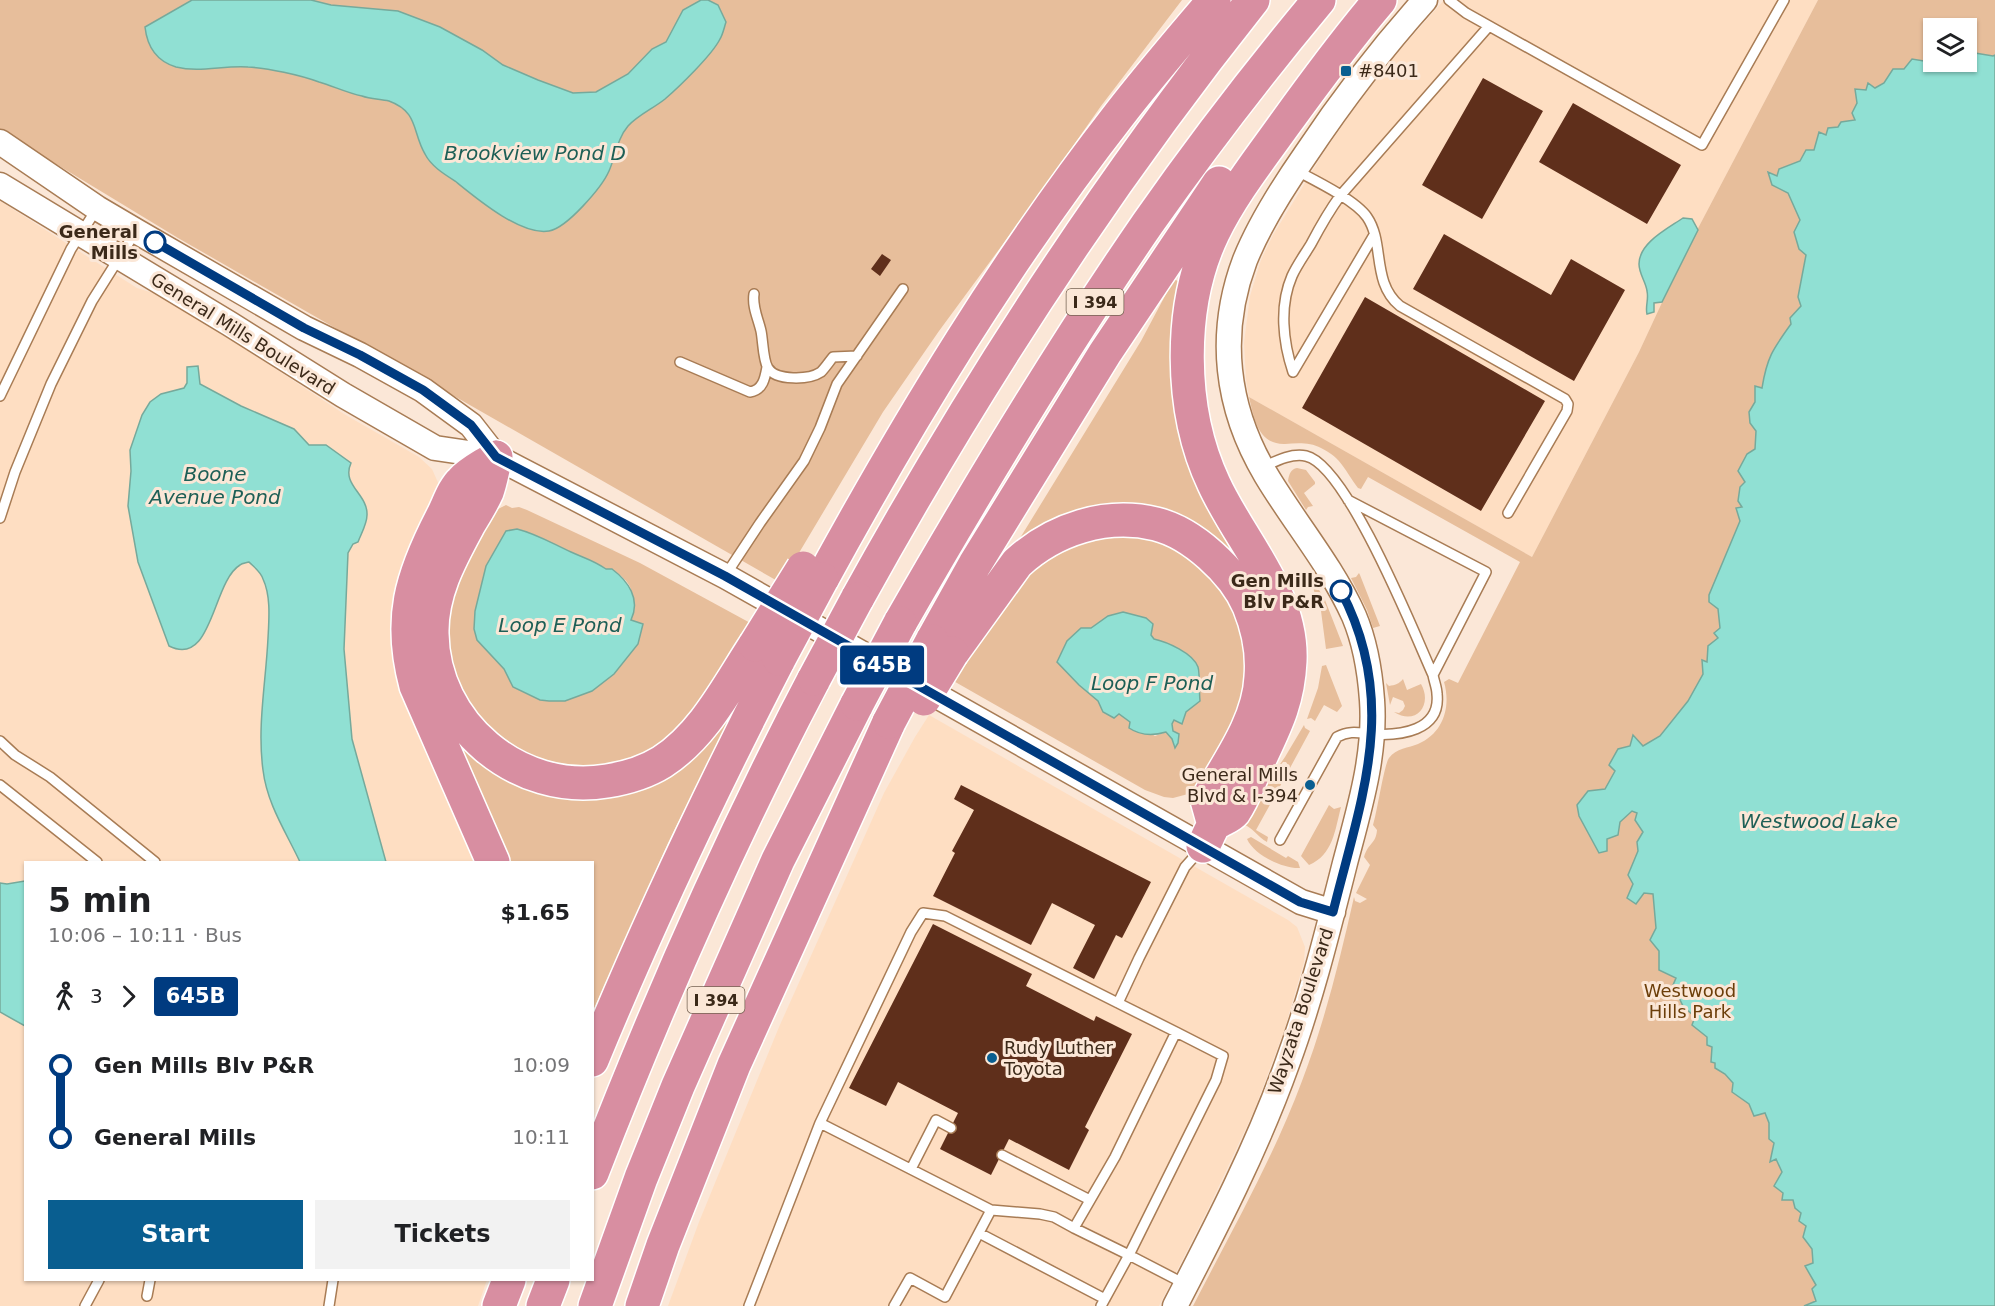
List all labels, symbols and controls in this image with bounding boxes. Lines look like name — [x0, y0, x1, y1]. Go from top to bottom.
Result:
map controls — [1923, 18, 1977, 72]
button: layers — [1923, 18, 1977, 72]
place label: #8401 — [1358, 60, 1419, 81]
marker: #8401 — [1339, 64, 1353, 78]
water label: Brookview Pond D — [444, 141, 626, 165]
place label: General Mills — [59, 221, 138, 263]
marker: General Mills — [144, 231, 166, 253]
street label: General Mills Boulevard — [147, 268, 339, 399]
road number: I 394 — [1066, 289, 1124, 315]
water label: Boone Avenue Pond — [147, 462, 281, 509]
place label: Gen Mills Blv P&R — [1231, 570, 1324, 612]
marker: Gen Mills Blv P&R — [1330, 580, 1352, 602]
water label: Loop E Pond — [498, 613, 622, 637]
line badge: 645B — [840, 646, 924, 684]
text: 645B — [852, 653, 912, 677]
water label: Loop F Pond — [1091, 671, 1213, 695]
place label: General Mills Blvd & I-394 — [1181, 764, 1298, 806]
marker: General Mills Blvd & I-394 — [1303, 778, 1317, 792]
water label: Westwood Lake — [1740, 809, 1898, 833]
text: 5 min — [48, 881, 152, 920]
text: $1.65 — [500, 900, 570, 925]
text: 10:06 – 10:11 · Bus — [48, 923, 242, 947]
street label: Wayzata Boulevard — [1264, 925, 1337, 1097]
icon: walk — [48, 980, 81, 1013]
icon: forward — [112, 980, 145, 1013]
park label: Westwood Hills Park — [1644, 980, 1736, 1022]
text: 3 — [90, 984, 103, 1008]
text: 645B — [166, 984, 226, 1008]
road number: I 394 — [688, 987, 744, 1013]
place label: Rudy Luther Toyota — [1003, 1037, 1114, 1079]
marker: Rudy Luther Toyota — [985, 1051, 999, 1065]
text: Gen Mills Blv P&R — [94, 1053, 314, 1078]
text: 10:09 — [512, 1053, 570, 1077]
text: General Mills — [94, 1125, 256, 1150]
text: 10:11 — [512, 1125, 570, 1149]
button: Start — [48, 1200, 303, 1269]
button: Tickets — [315, 1200, 570, 1269]

